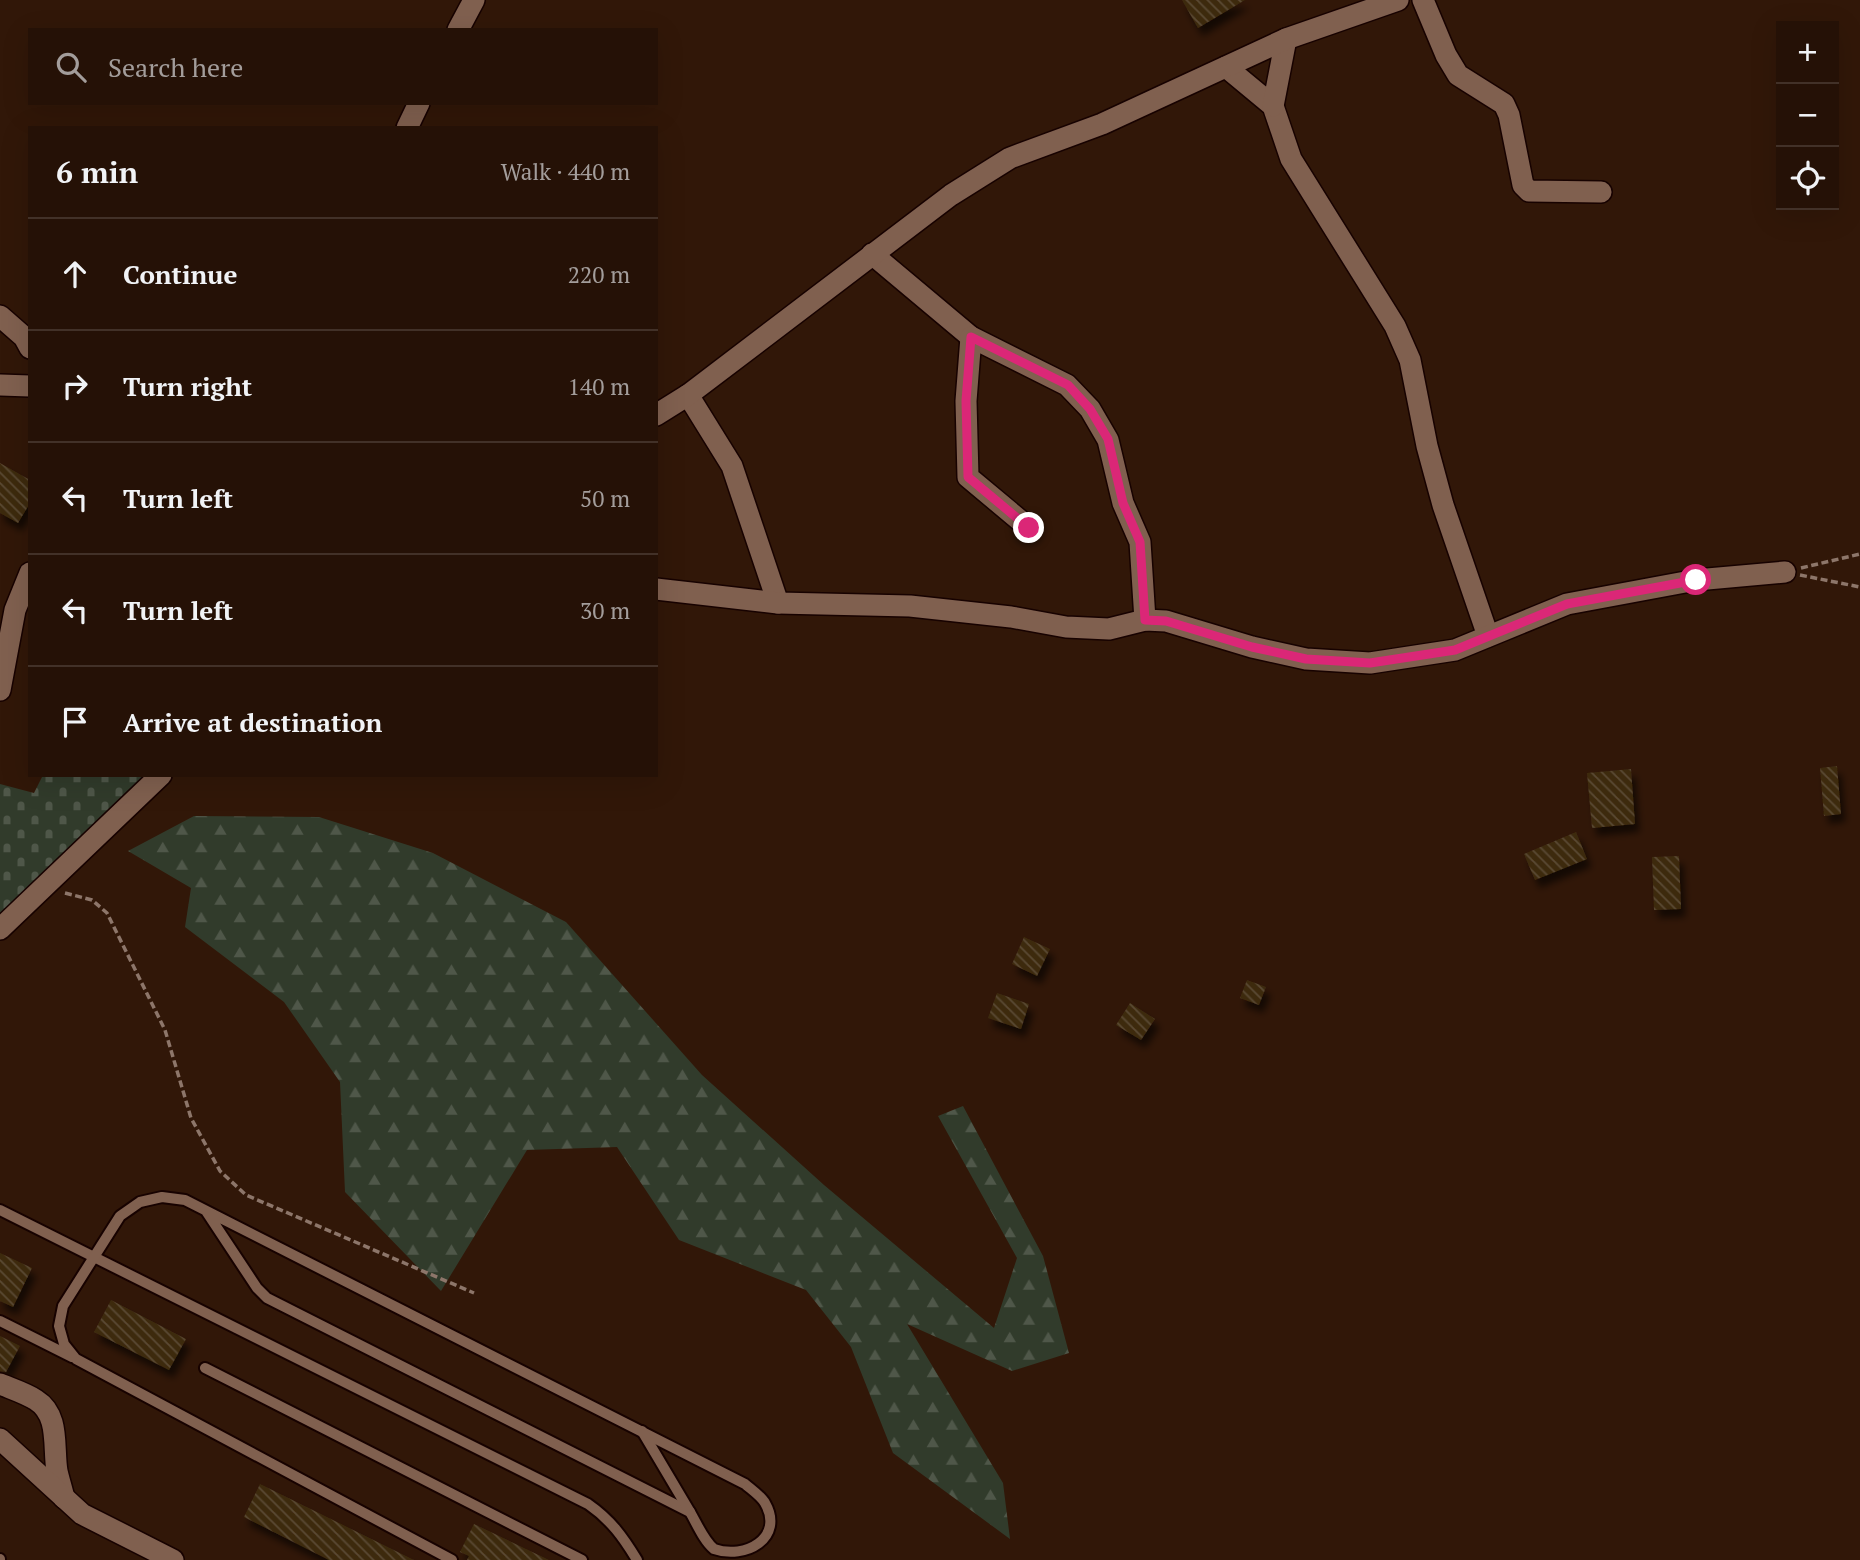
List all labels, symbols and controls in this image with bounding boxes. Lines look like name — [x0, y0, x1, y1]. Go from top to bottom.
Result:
map controls — [1776, 21, 1839, 210]
button: + — [1776, 21, 1839, 84]
search box — [28, 28, 658, 105]
icon: search — [52, 48, 90, 86]
text: Search here — [108, 50, 243, 84]
button: − — [1776, 84, 1839, 147]
button: locate — [1776, 147, 1839, 210]
text: 6 min — [56, 152, 138, 192]
text: Walk · 440 m — [501, 156, 630, 187]
icon: ahead — [56, 255, 94, 293]
text: Continue — [123, 257, 237, 291]
text: 220 m — [568, 259, 630, 290]
icon: right — [56, 367, 94, 405]
text: Turn right — [123, 369, 252, 403]
text: 140 m — [568, 371, 630, 402]
icon: left — [56, 479, 94, 517]
text: Turn left — [123, 481, 233, 515]
text: 50 m — [580, 483, 630, 514]
route end — [1013, 512, 1044, 543]
route start — [1680, 564, 1711, 595]
icon: left — [56, 591, 94, 629]
text: Turn left — [123, 593, 233, 627]
text: 30 m — [580, 595, 630, 626]
icon: arrive — [56, 703, 94, 741]
text: Arrive at destination — [123, 705, 382, 739]

